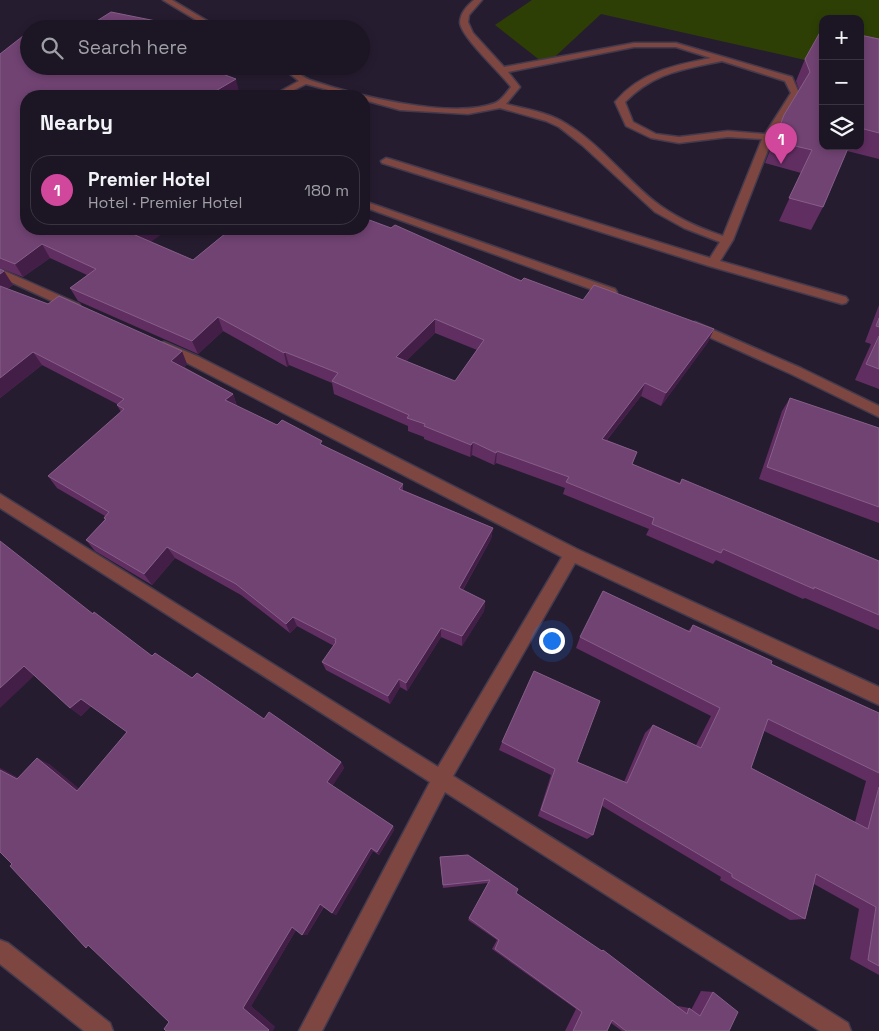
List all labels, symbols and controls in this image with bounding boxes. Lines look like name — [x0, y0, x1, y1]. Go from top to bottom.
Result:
map controls — [819, 15, 864, 150]
button: + — [819, 15, 864, 60]
search box — [20, 20, 370, 75]
icon: search — [38, 34, 66, 62]
text: Search here — [78, 35, 188, 60]
button: − — [819, 60, 864, 105]
button: layers — [819, 105, 864, 150]
text: Nearby — [40, 109, 113, 136]
pin: 1 — [765, 123, 797, 164]
text: Premier Hotel — [88, 167, 210, 192]
text: 1 — [53, 180, 61, 201]
text: 180 m — [304, 180, 349, 201]
text: Hotel · Premier Hotel — [88, 192, 242, 213]
your location — [539, 628, 565, 654]

